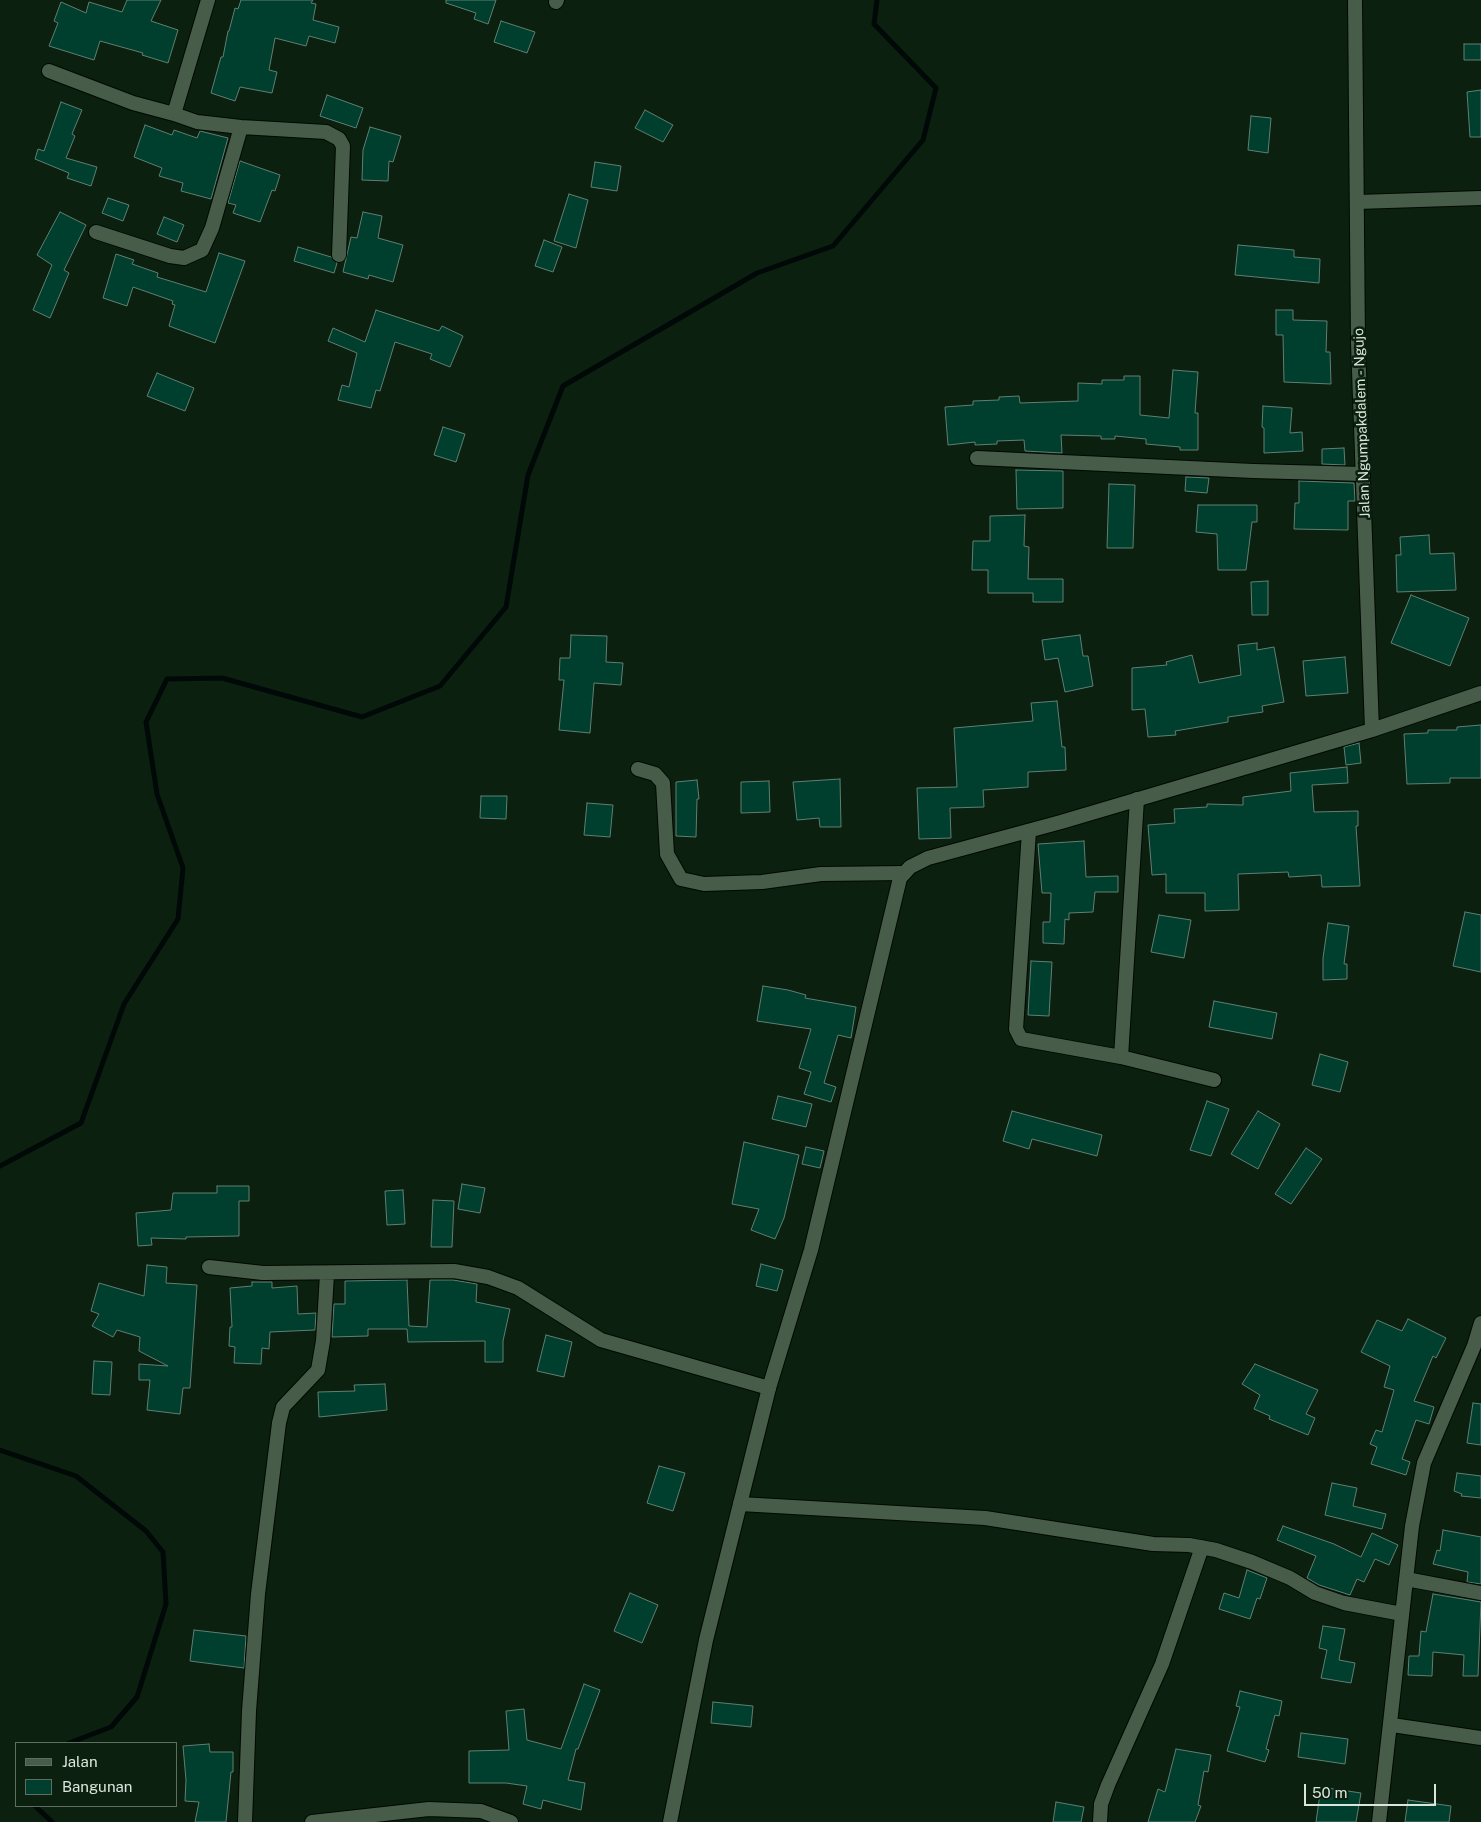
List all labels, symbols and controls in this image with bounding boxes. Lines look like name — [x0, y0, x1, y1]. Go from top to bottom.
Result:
street label: Jalan Ngumpakdalem - Ngujo — [1350, 328, 1374, 518]
legend — [15, 1742, 178, 1807]
text: Jalan — [62, 1753, 98, 1770]
scale bar — [1306, 1774, 1438, 1806]
text: Bangunan — [62, 1778, 133, 1795]
text: 50 m — [1312, 1784, 1347, 1801]

